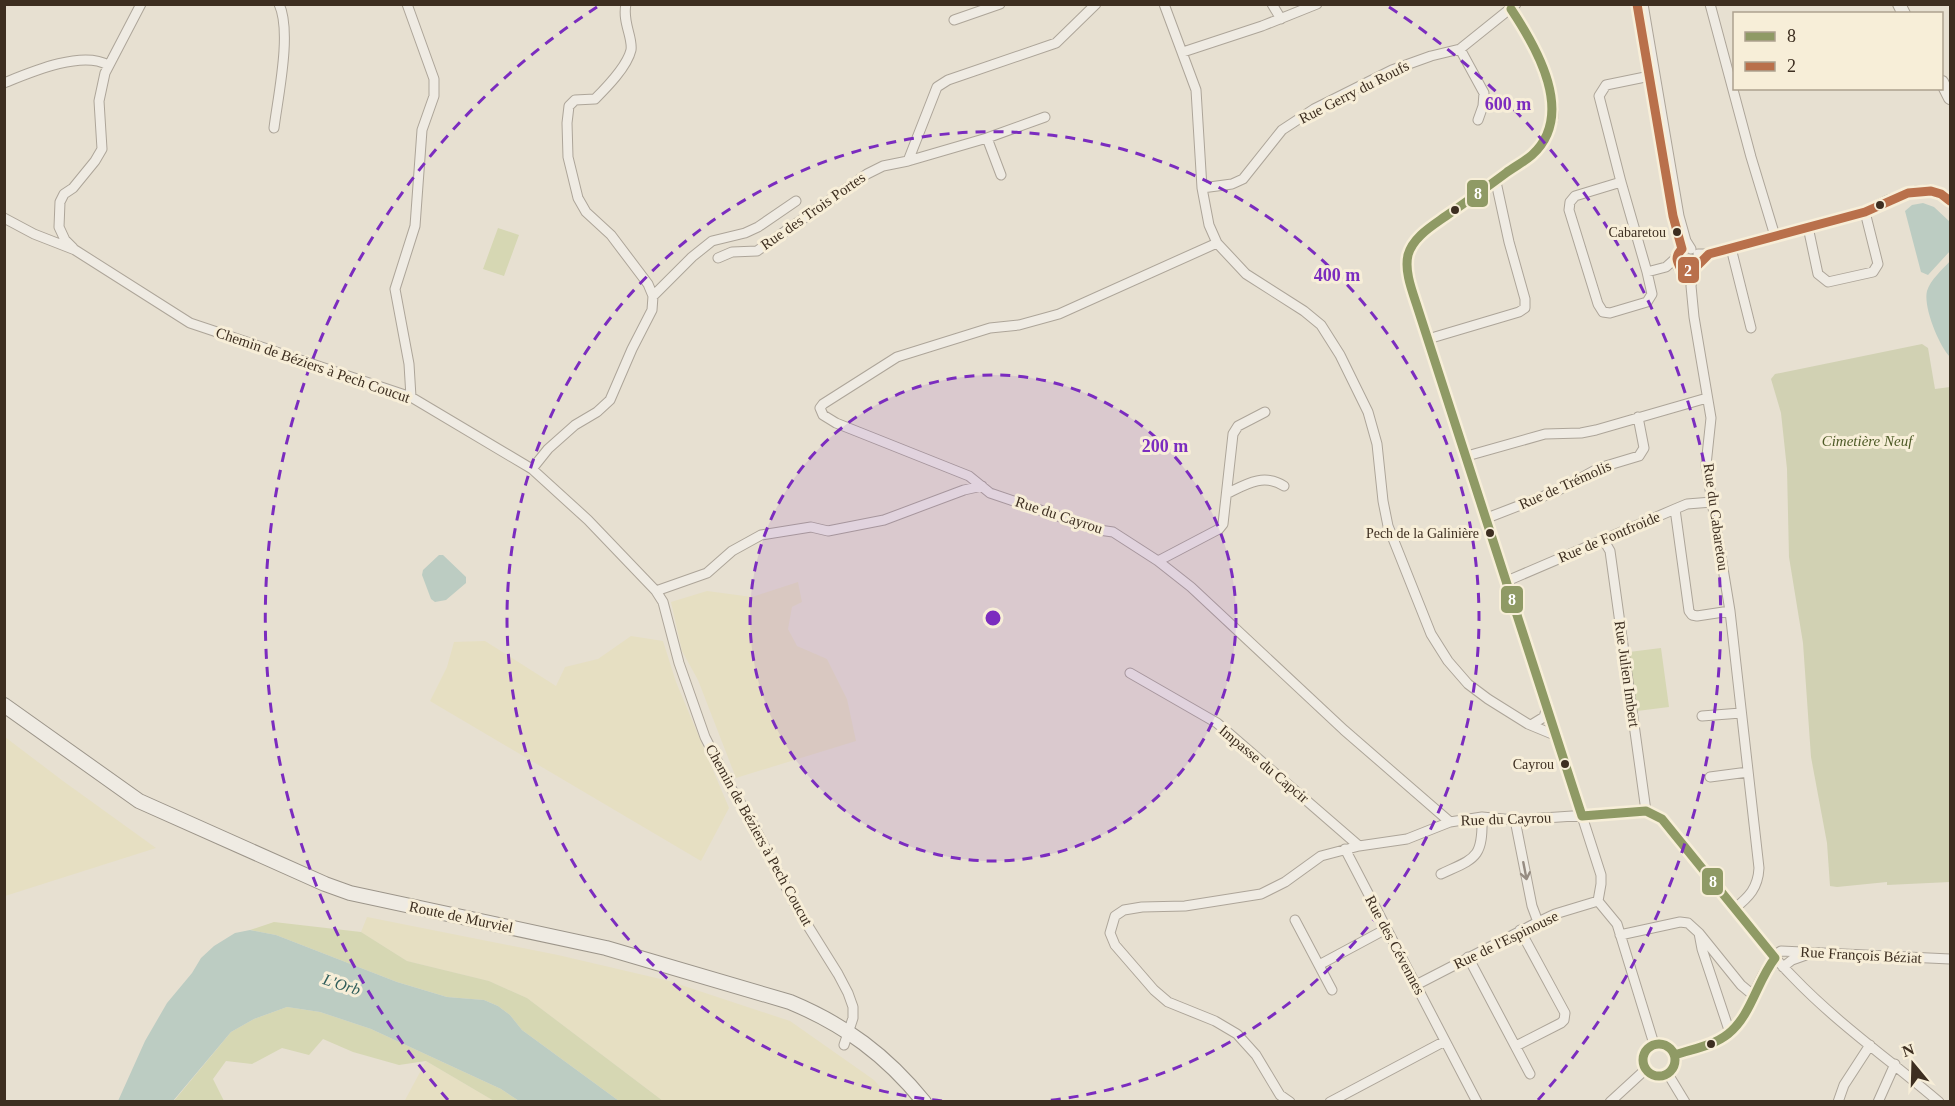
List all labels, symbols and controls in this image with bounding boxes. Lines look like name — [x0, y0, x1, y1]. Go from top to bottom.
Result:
legend — [1733, 12, 1943, 90]
text: 8 — [1787, 26, 1796, 46]
text: 2 — [1787, 56, 1796, 76]
street label: Rue Gerry du Roufs — [1296, 57, 1412, 127]
text: 600 m — [1485, 94, 1531, 114]
street label: Rue des Trois Portes — [758, 169, 868, 253]
line badge: 8 — [1466, 179, 1489, 208]
text: 8 — [1474, 185, 1482, 202]
unlabelled marker — [1874, 199, 1886, 211]
unlabelled marker — [1449, 204, 1461, 216]
place label: Cabaretou — [1608, 225, 1666, 240]
marker: Cabaretou — [1671, 226, 1683, 238]
line badge: 2 — [1677, 256, 1700, 284]
text: 2 — [1684, 262, 1692, 279]
text: 400 m — [1314, 265, 1360, 285]
street label: Chemin de Béziers à Pech Coucut — [214, 324, 413, 406]
park label: Cimetière Neuf — [1822, 433, 1914, 449]
text: 200 m — [1142, 436, 1188, 456]
street label: Rue de Trémolis — [1516, 457, 1614, 512]
street label: Rue du Cabaretou — [1701, 462, 1732, 572]
street label: Rue du Cayrou — [1013, 493, 1105, 537]
street label: Rue de Fontfroide — [1556, 508, 1663, 566]
place label: Pech de la Galinière — [1366, 526, 1479, 541]
marker: Pech de la Galinière — [1484, 527, 1496, 539]
line badge: 8 — [1500, 585, 1524, 614]
text: 8 — [1508, 591, 1516, 608]
centre of rings — [983, 608, 1003, 628]
street label: Rue Julien Imbert — [1612, 620, 1643, 729]
street label: Impasse du Capcir — [1216, 722, 1312, 806]
street label: Chemin de Béziers à Pech Coucut — [702, 742, 816, 929]
place label: Cayrou — [1513, 757, 1554, 772]
marker: Cayrou — [1559, 758, 1571, 770]
street label: Rue du Cayrou — [1460, 809, 1552, 829]
one-way arrow — [1520, 861, 1531, 880]
line badge: 8 — [1701, 867, 1724, 896]
text: 8 — [1709, 873, 1717, 890]
street label: Rue des Cévennes — [1362, 893, 1428, 997]
street label: Route de Murviel — [408, 898, 514, 936]
street label: Rue de l'Espinouse — [1451, 908, 1561, 972]
street label: Rue François Béziat — [1800, 944, 1923, 966]
water label: L'Orb — [320, 970, 363, 998]
north arrow — [1883, 1034, 1943, 1094]
unlabelled marker — [1705, 1038, 1717, 1050]
text: N — [1900, 1040, 1917, 1060]

